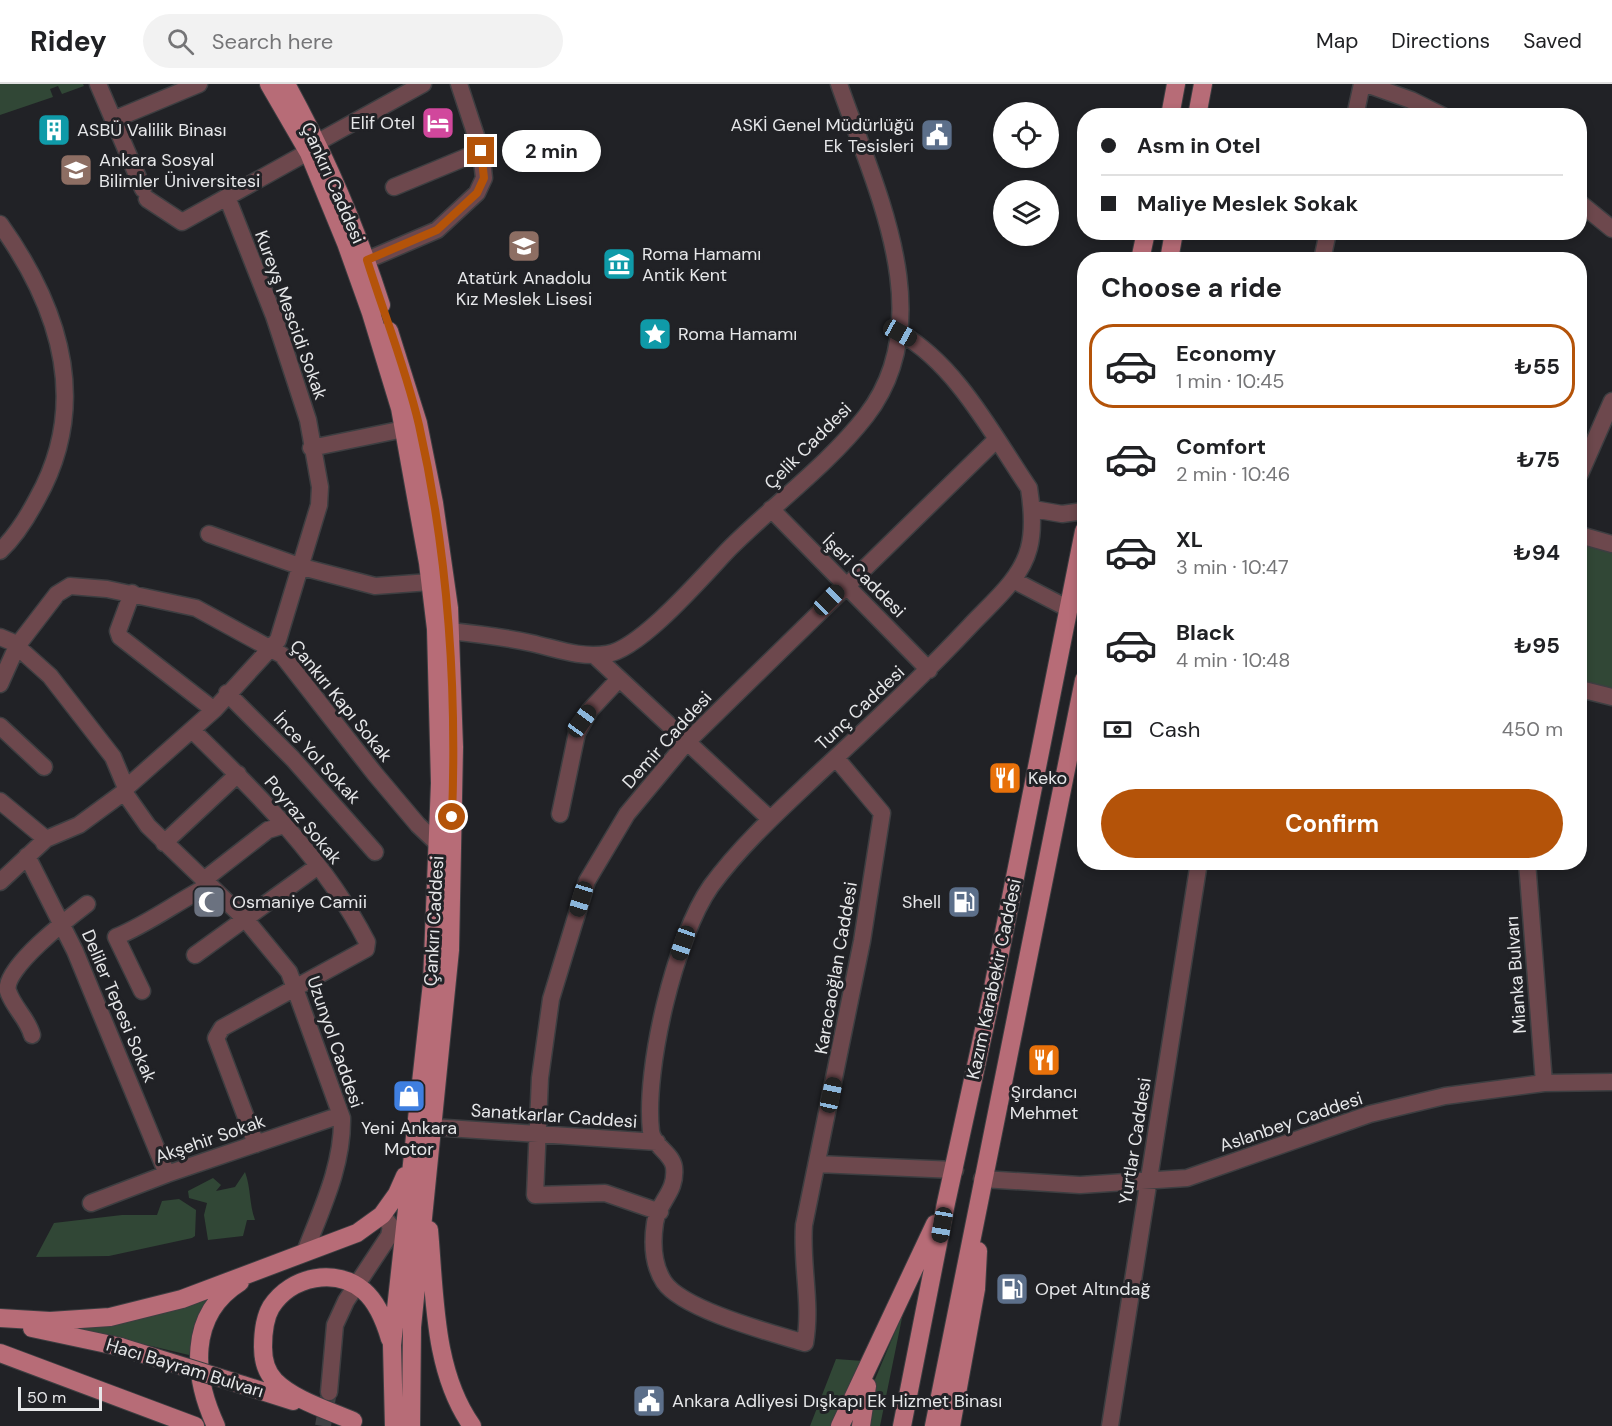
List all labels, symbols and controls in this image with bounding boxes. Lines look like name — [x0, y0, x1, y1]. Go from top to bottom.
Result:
search box — [143, 14, 563, 68]
text: Ridey — [30, 23, 107, 60]
icon: search — [164, 25, 197, 58]
text: Search here — [212, 27, 333, 56]
text: Map — [1316, 27, 1358, 55]
text: Directions — [1391, 27, 1490, 55]
text: Saved — [1523, 27, 1582, 55]
map controls — [993, 102, 1059, 246]
button: locate — [993, 102, 1059, 168]
hotel icon: Elif Otel — [420, 105, 456, 141]
place label: Elif Otel — [351, 111, 415, 135]
building icon: ASBÜ Valilik Binası — [36, 112, 72, 148]
place label: ASKİ Genel Müdürlüğü Ek Tesisleri — [730, 113, 914, 158]
public building icon: ASKİ Genel Müdürlüğü Ek Tesisleri — [919, 117, 955, 153]
place label: ASBÜ Valilik Binası — [77, 118, 227, 142]
street label: Çankırı Caddesi — [296, 119, 370, 247]
callout: 2 min — [502, 130, 601, 172]
text: Asm in Otel — [1137, 131, 1261, 160]
route end — [467, 137, 494, 164]
text: 2 min — [525, 138, 578, 164]
place label: Ankara Sosyal Bilimler Üniversitesi — [99, 148, 260, 193]
school or university icon: Ankara Sosyal Bilimler Üniversitesi — [58, 152, 94, 188]
button: layers — [993, 180, 1059, 246]
text: Maliye Meslek Sokak — [1137, 189, 1358, 218]
street label: Kureyş Mescidi Sokak — [249, 227, 333, 403]
school or university icon: Atatürk Anadolu Kız Meslek Lisesi — [506, 228, 542, 264]
place label: Roma Hamamı Antik Kent — [642, 242, 761, 287]
museum icon: Roma Hamamı Antik Kent — [601, 246, 637, 282]
place label: Atatürk Anadolu Kız Meslek Lisesi — [456, 266, 592, 311]
text: Choose a ride — [1101, 270, 1282, 305]
place icon: Roma Hamamı — [637, 316, 673, 352]
car — [880, 316, 920, 350]
place label: Roma Hamamı — [678, 322, 797, 346]
icon: car — [1104, 339, 1158, 393]
text: Economy — [1176, 339, 1276, 368]
text: ₺55 — [1514, 352, 1560, 381]
text: 1 min · 10:45 — [1176, 368, 1285, 394]
street label: Çelik Caddesi — [759, 397, 857, 495]
icon: car — [1104, 432, 1158, 486]
text: Comfort — [1176, 432, 1266, 461]
text: ₺75 — [1517, 445, 1560, 474]
text: 2 min · 10:46 — [1176, 461, 1290, 487]
icon: car — [1104, 525, 1158, 579]
text: XL — [1176, 525, 1203, 554]
street label: İşeri Caddesi — [817, 529, 911, 623]
text: ₺94 — [1514, 538, 1560, 567]
text: 3 min · 10:47 — [1176, 554, 1289, 580]
car — [810, 581, 848, 619]
icon: car — [1104, 618, 1158, 672]
text: Black — [1176, 618, 1235, 647]
text: ₺95 — [1514, 631, 1560, 660]
street label: Çankırı Kapı Sokak — [284, 635, 398, 767]
text: 4 min · 10:48 — [1176, 647, 1290, 673]
street label: Tunç Caddesi — [810, 660, 910, 756]
street label: Demir Caddesi — [617, 686, 717, 794]
car — [564, 701, 600, 741]
street label: İnce Yol Sokak — [268, 707, 366, 809]
icon: cash — [1101, 713, 1134, 746]
text: Cash — [1149, 715, 1200, 744]
text: 450 m — [1502, 716, 1563, 742]
restaurant icon: Keko — [987, 760, 1023, 796]
place label: Keko — [1028, 766, 1067, 790]
street label: Poyraz Sokak — [259, 771, 347, 869]
button: Confirm — [1101, 789, 1563, 858]
route start — [438, 803, 465, 830]
street label: Çankırı Caddesi — [419, 855, 449, 987]
street label: Kazım Karabekir Caddesi — [961, 876, 1027, 1082]
car — [567, 879, 595, 919]
street label: Karacaoğlan Caddesi — [809, 880, 863, 1056]
mosque icon: Osmaniye Camii — [191, 884, 227, 920]
fuel station icon: Shell — [946, 884, 982, 920]
place label: Osmaniye Camii — [232, 890, 367, 914]
place label: Shell — [902, 890, 941, 914]
street label: Mianka Bulvarı — [1500, 915, 1532, 1035]
car — [669, 923, 697, 963]
street label: Deliler Tepesi Sokak — [76, 926, 162, 1086]
street label: Uzunyol Caddesi — [301, 973, 369, 1111]
restaurant icon: Şırdancı Mehmet — [1026, 1042, 1062, 1078]
car — [818, 1076, 844, 1114]
street label: Yurtlar Caddesi — [1113, 1076, 1157, 1206]
shop icon: Yeni Ankara Motor — [391, 1078, 427, 1114]
place label: Şırdancı Mehmet — [1010, 1080, 1078, 1125]
street label: Aslanbey Caddesi — [1216, 1086, 1366, 1158]
street label: Sanatkarlar Caddesi — [470, 1098, 638, 1134]
street label: Akşehir Sokak — [152, 1109, 268, 1169]
place label: Yeni Ankara Motor — [361, 1116, 457, 1161]
car — [930, 1206, 954, 1244]
fuel station icon: Opet Altındağ — [994, 1271, 1030, 1307]
place label: Opet Altındağ — [1035, 1277, 1150, 1301]
street label: Hacı Bayram Bulvarı — [103, 1333, 267, 1403]
public building icon: Ankara Adliyesi Dışkapı Ek Hizmet Binası — [631, 1383, 667, 1419]
scale bar — [18, 1384, 102, 1412]
text: 50 m — [27, 1387, 66, 1408]
place label: Ankara Adliyesi Dışkapı Ek Hizmet Binası — [672, 1389, 1002, 1413]

